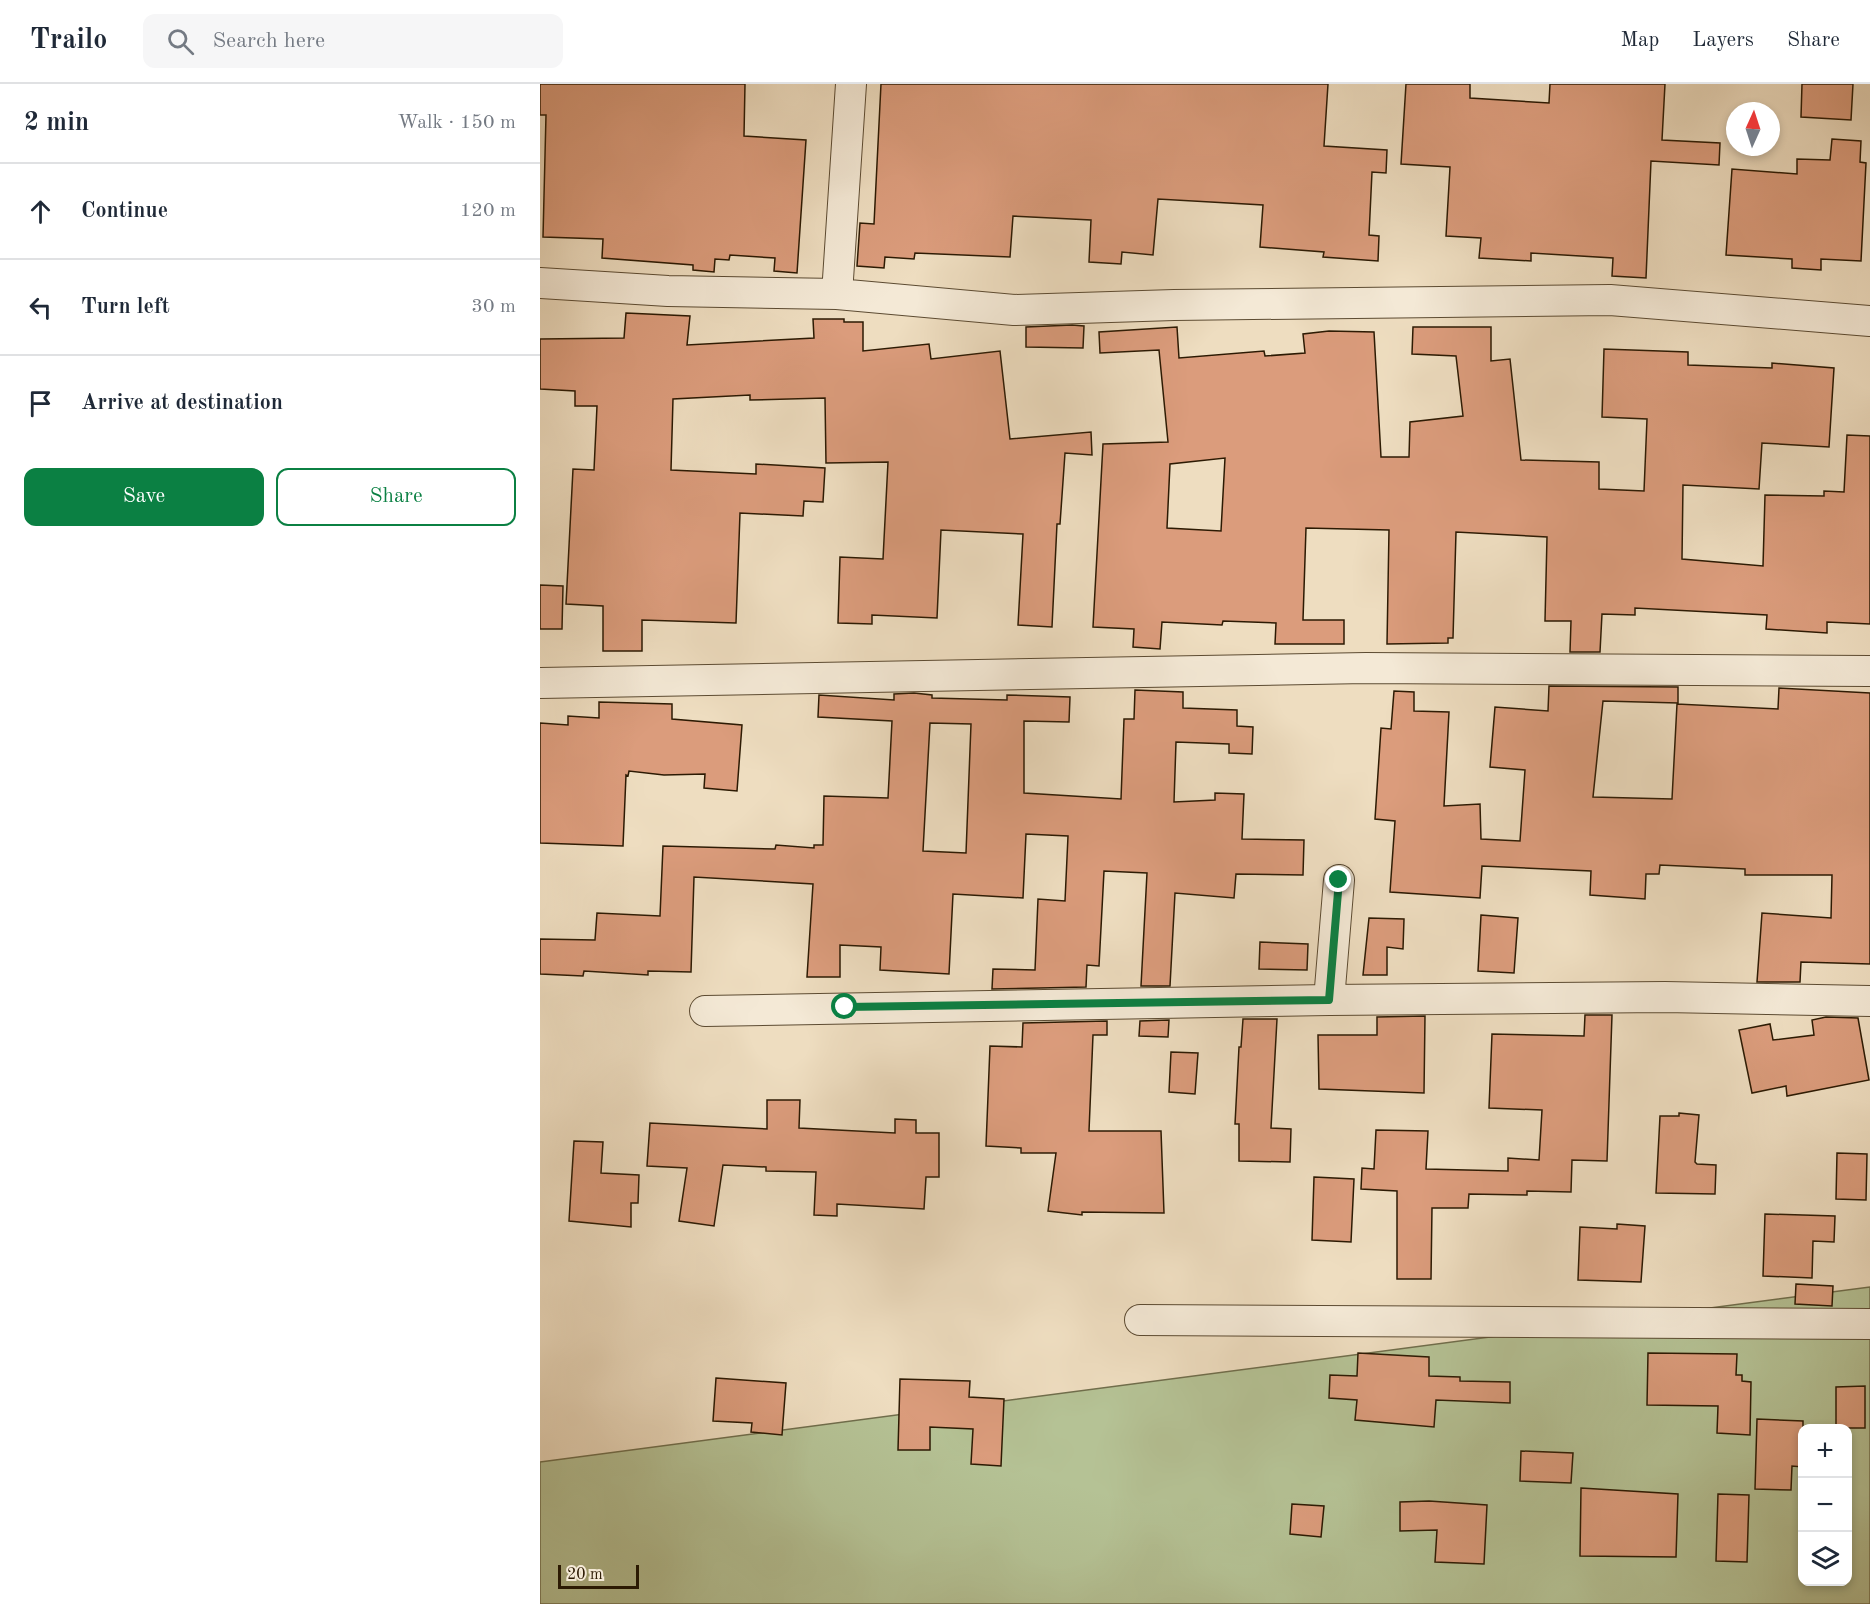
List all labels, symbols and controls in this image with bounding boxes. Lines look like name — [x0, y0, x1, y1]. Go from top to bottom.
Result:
search box — [143, 14, 563, 68]
icon: search — [164, 25, 197, 58]
text: Trailo — [30, 27, 107, 55]
text: Search here — [212, 30, 325, 52]
text: Map — [1620, 30, 1659, 51]
text: Layers — [1692, 30, 1754, 51]
text: Share — [1787, 30, 1840, 51]
north arrow — [1726, 102, 1780, 156]
text: 2 min — [24, 110, 89, 136]
text: Walk · 150 m — [397, 113, 516, 133]
icon: ahead — [24, 195, 57, 228]
text: Continue — [81, 200, 168, 222]
text: 120 m — [460, 201, 516, 221]
icon: left — [24, 291, 57, 324]
text: Turn left — [81, 296, 170, 318]
text: 30 m — [471, 297, 516, 317]
icon: arrive — [24, 387, 57, 420]
text: Arrive at destination — [81, 392, 283, 414]
button: Save — [24, 468, 264, 526]
button: Share — [276, 468, 516, 526]
route end — [1325, 866, 1351, 892]
route start — [831, 993, 857, 1019]
map controls — [1798, 1424, 1852, 1586]
button: + — [1798, 1424, 1852, 1478]
button: − — [1798, 1478, 1852, 1532]
button: layers — [1798, 1532, 1852, 1586]
scale bar — [558, 1562, 639, 1590]
text: 20 m — [567, 1567, 603, 1583]

